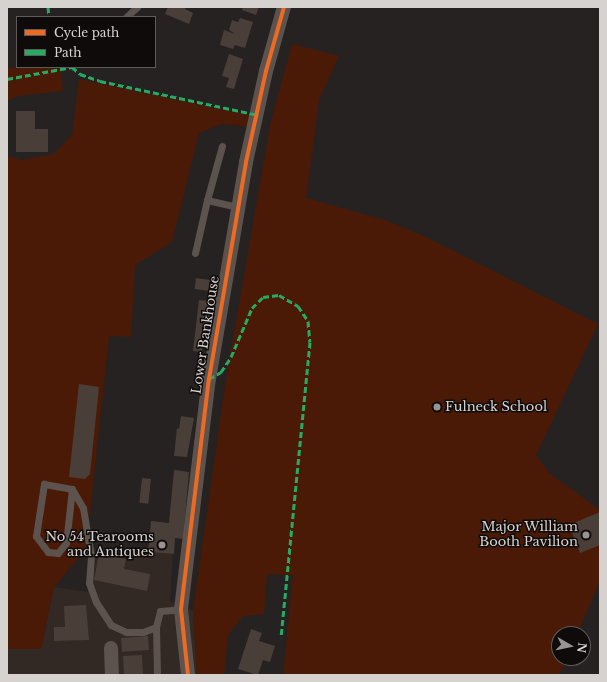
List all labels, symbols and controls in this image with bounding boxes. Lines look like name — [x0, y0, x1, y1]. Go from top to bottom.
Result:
legend — [16, 16, 156, 68]
text: Cycle path — [54, 25, 119, 40]
text: Path — [54, 45, 82, 60]
street label: Lower Bankhouse — [189, 275, 223, 395]
place label: Fulneck School — [445, 399, 547, 415]
marker: Fulneck School — [432, 402, 442, 412]
place label: Major William Booth Pavilion — [479, 520, 578, 551]
place label: No 54 Tearooms and Antiques — [45, 530, 154, 561]
marker: Major William Booth Pavilion — [581, 530, 591, 540]
marker: No 54 Tearooms and Antiques — [157, 540, 167, 550]
north arrow — [551, 626, 591, 666]
text: N — [574, 642, 590, 654]

